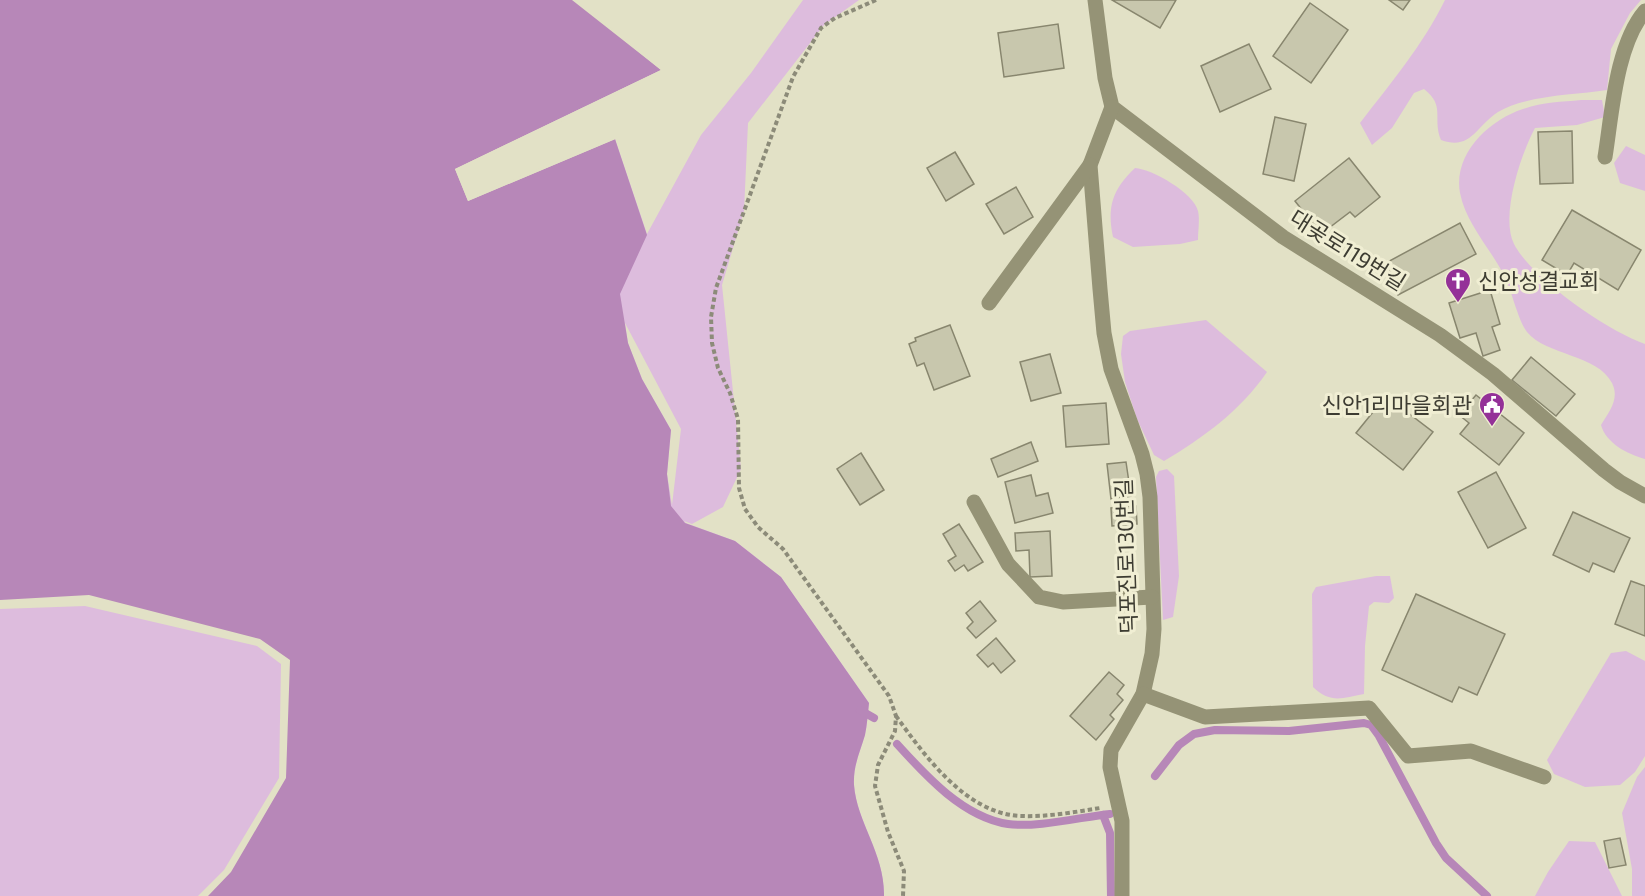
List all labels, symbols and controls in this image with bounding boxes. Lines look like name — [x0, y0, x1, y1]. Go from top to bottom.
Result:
street label: 대곶로119번길 — [1286, 203, 1411, 295]
church icon: 신안성결교회 — [1443, 266, 1473, 304]
place label: 신안성결교회 — [1478, 267, 1599, 293]
public building icon: 신안1리마을회관 — [1477, 390, 1507, 428]
place label: 신안1리마을회관 — [1322, 391, 1472, 417]
street label: 덕포진로130번길 — [1109, 478, 1141, 634]

